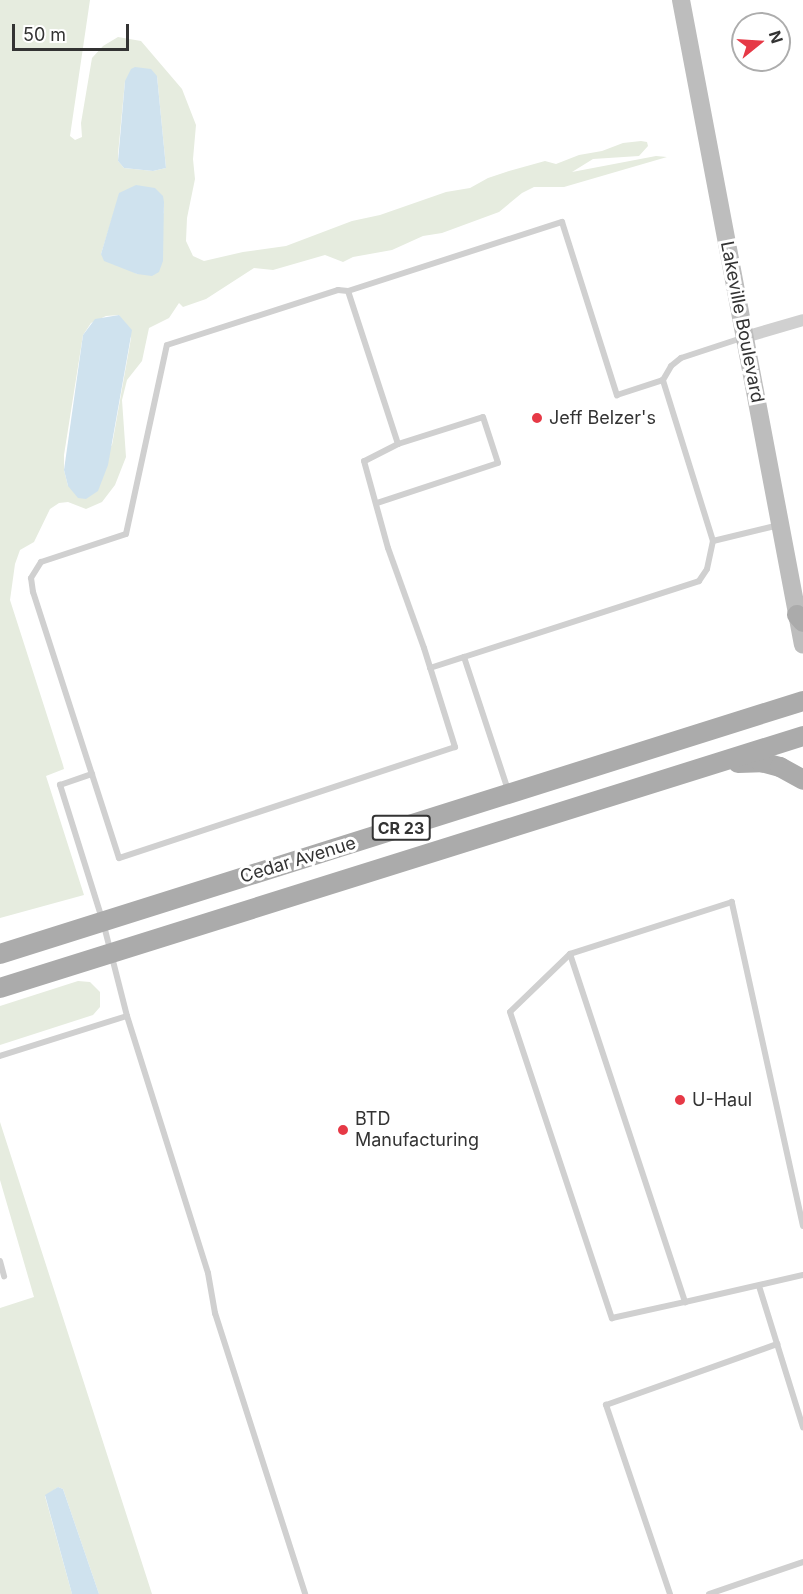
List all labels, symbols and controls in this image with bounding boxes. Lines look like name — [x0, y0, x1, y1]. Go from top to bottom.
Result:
scale bar — [15, 12, 132, 50]
north arrow — [731, 12, 791, 72]
text: 50 m — [23, 24, 66, 45]
text: N — [765, 28, 788, 46]
street label: Lakeville Boulevard — [716, 239, 768, 405]
place label: Jeff Belzer's — [549, 407, 656, 429]
marker: Jeff Belzer's — [530, 411, 544, 425]
road number: CR 23 — [371, 815, 431, 841]
street label: Cedar Avenue — [238, 832, 358, 888]
place label: U-Haul — [692, 1089, 752, 1111]
marker: U-Haul — [673, 1093, 687, 1107]
place label: BTD Manufacturing — [355, 1109, 479, 1152]
marker: BTD Manufacturing — [336, 1123, 350, 1137]

